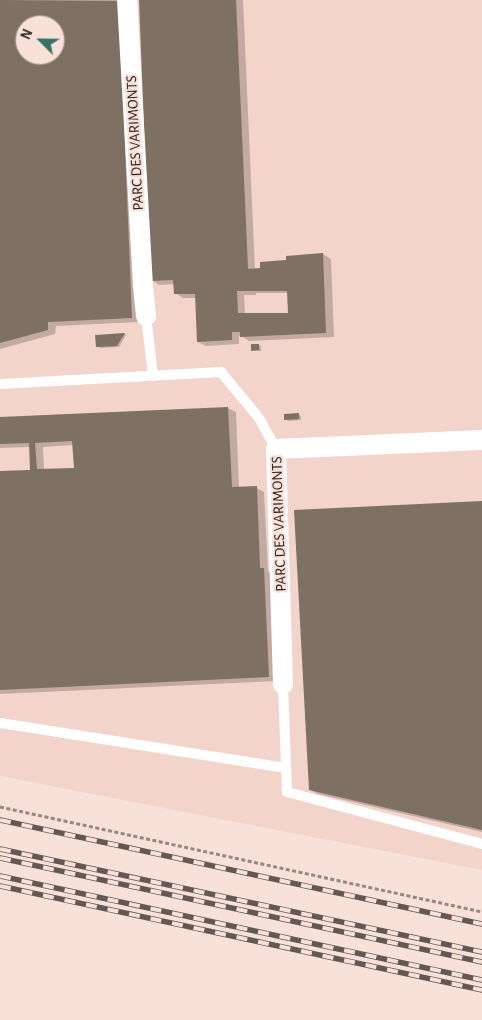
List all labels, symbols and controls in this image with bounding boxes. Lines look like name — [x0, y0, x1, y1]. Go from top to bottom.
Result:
north arrow — [15, 15, 65, 65]
text: N — [19, 27, 35, 42]
street label: PARC DES VARIMONTS — [122, 75, 148, 211]
street label: PARC DES VARIMONTS — [268, 456, 290, 592]

